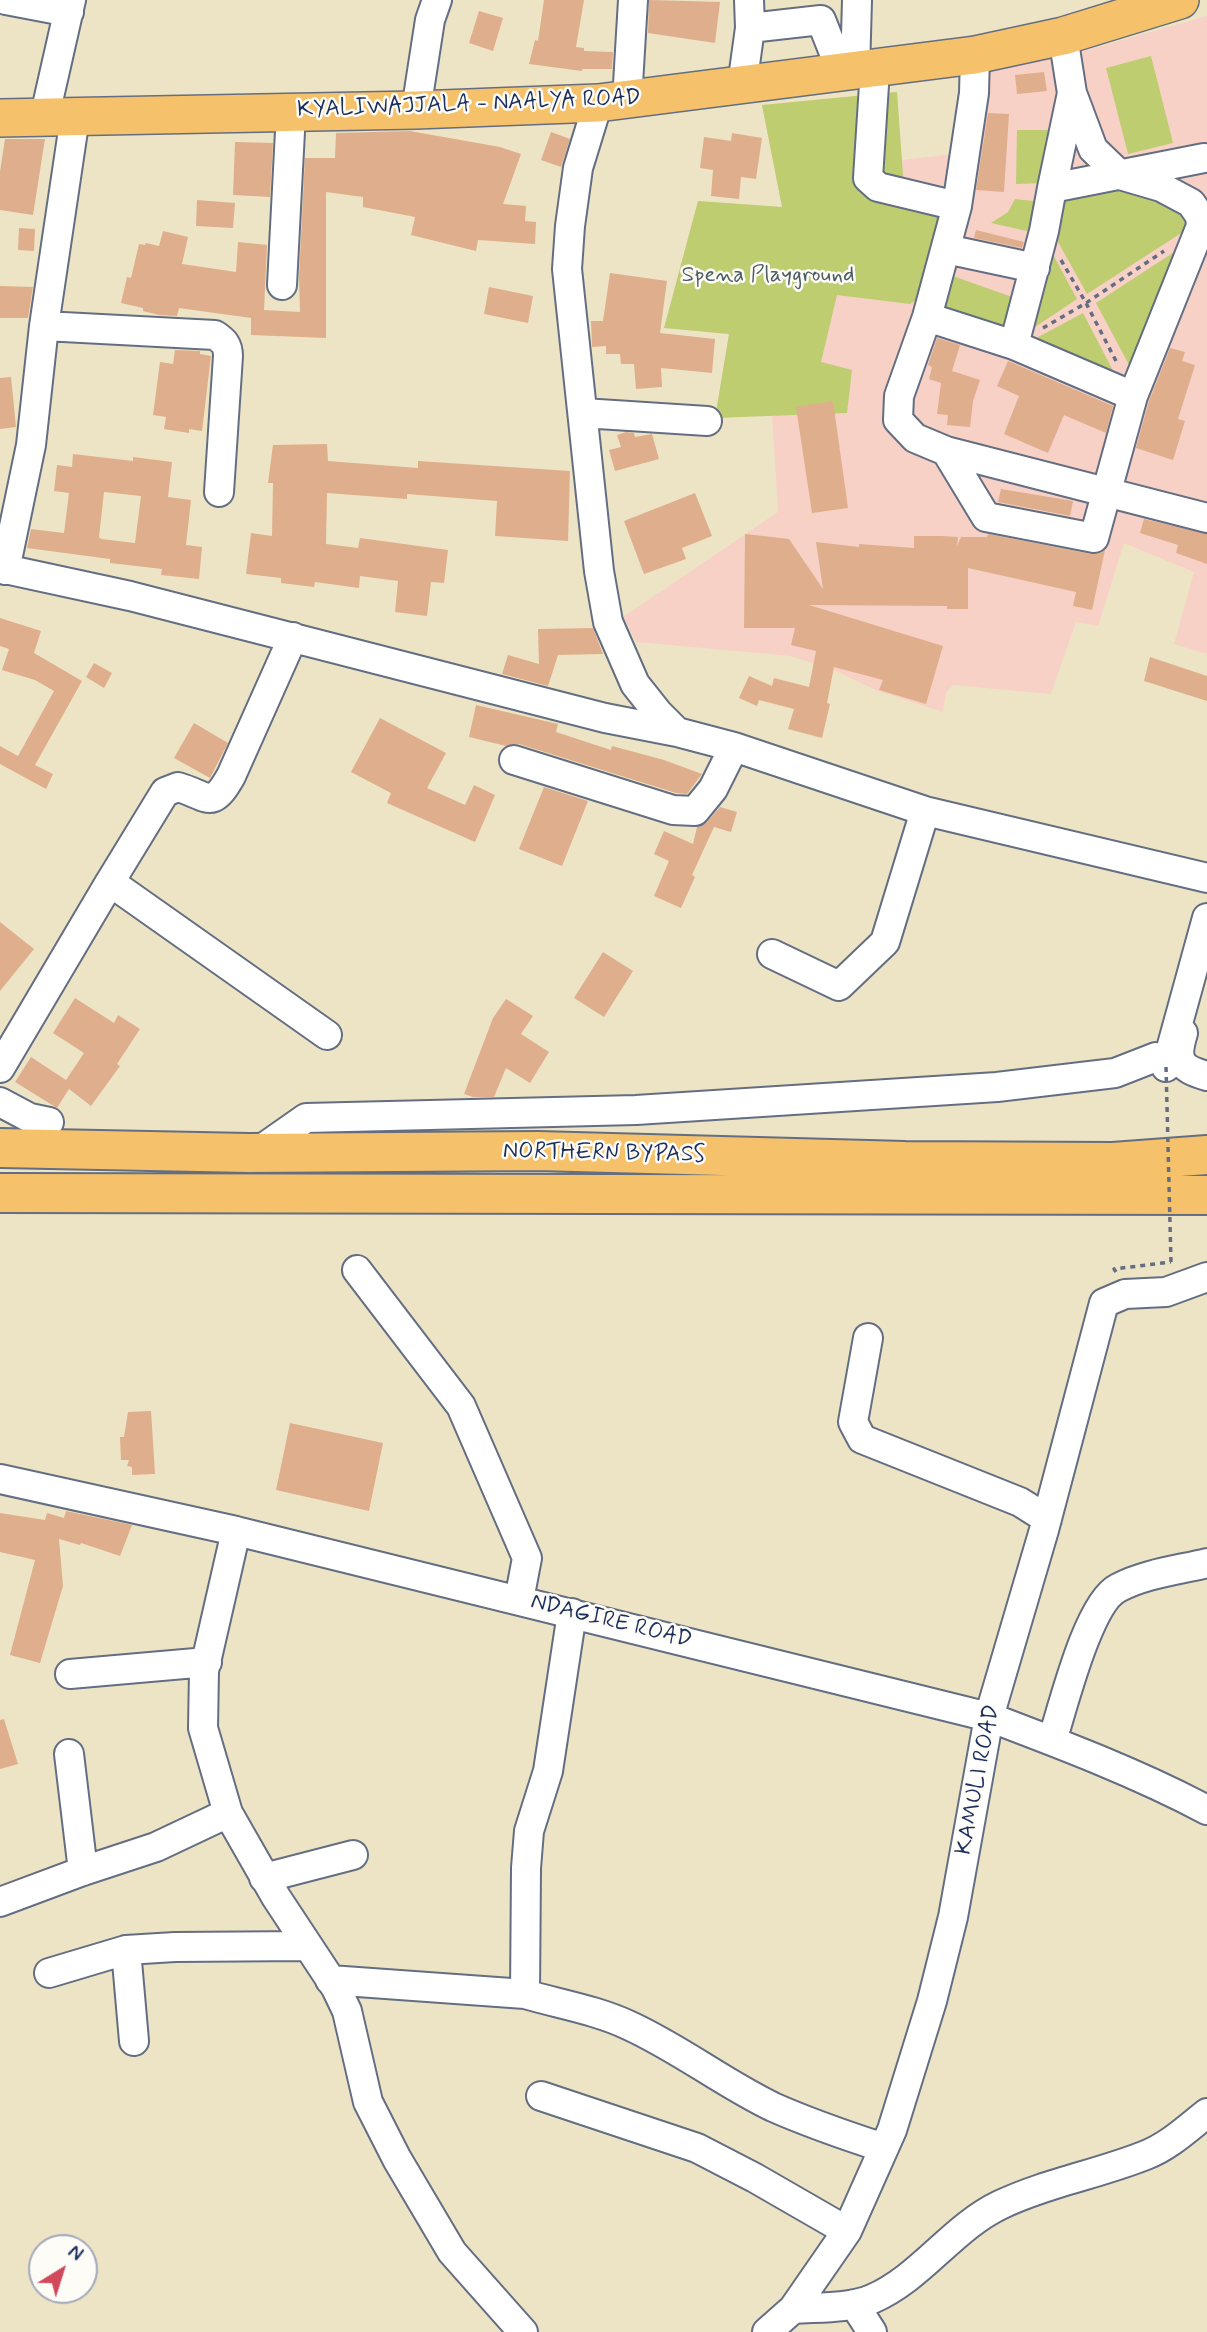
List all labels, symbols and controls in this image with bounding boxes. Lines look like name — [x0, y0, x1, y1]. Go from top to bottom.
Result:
street label: KYALIWAJJALA - NAALYA ROAD — [297, 85, 641, 125]
park label: Spena Playground — [681, 262, 855, 290]
street label: NORTHERN BYPASS — [503, 1138, 705, 1170]
street label: NDAGIRE ROAD — [528, 1589, 694, 1655]
street label: KAMULI ROAD — [951, 1702, 1007, 1858]
north arrow — [28, 2234, 98, 2304]
text: N — [62, 2240, 88, 2267]

